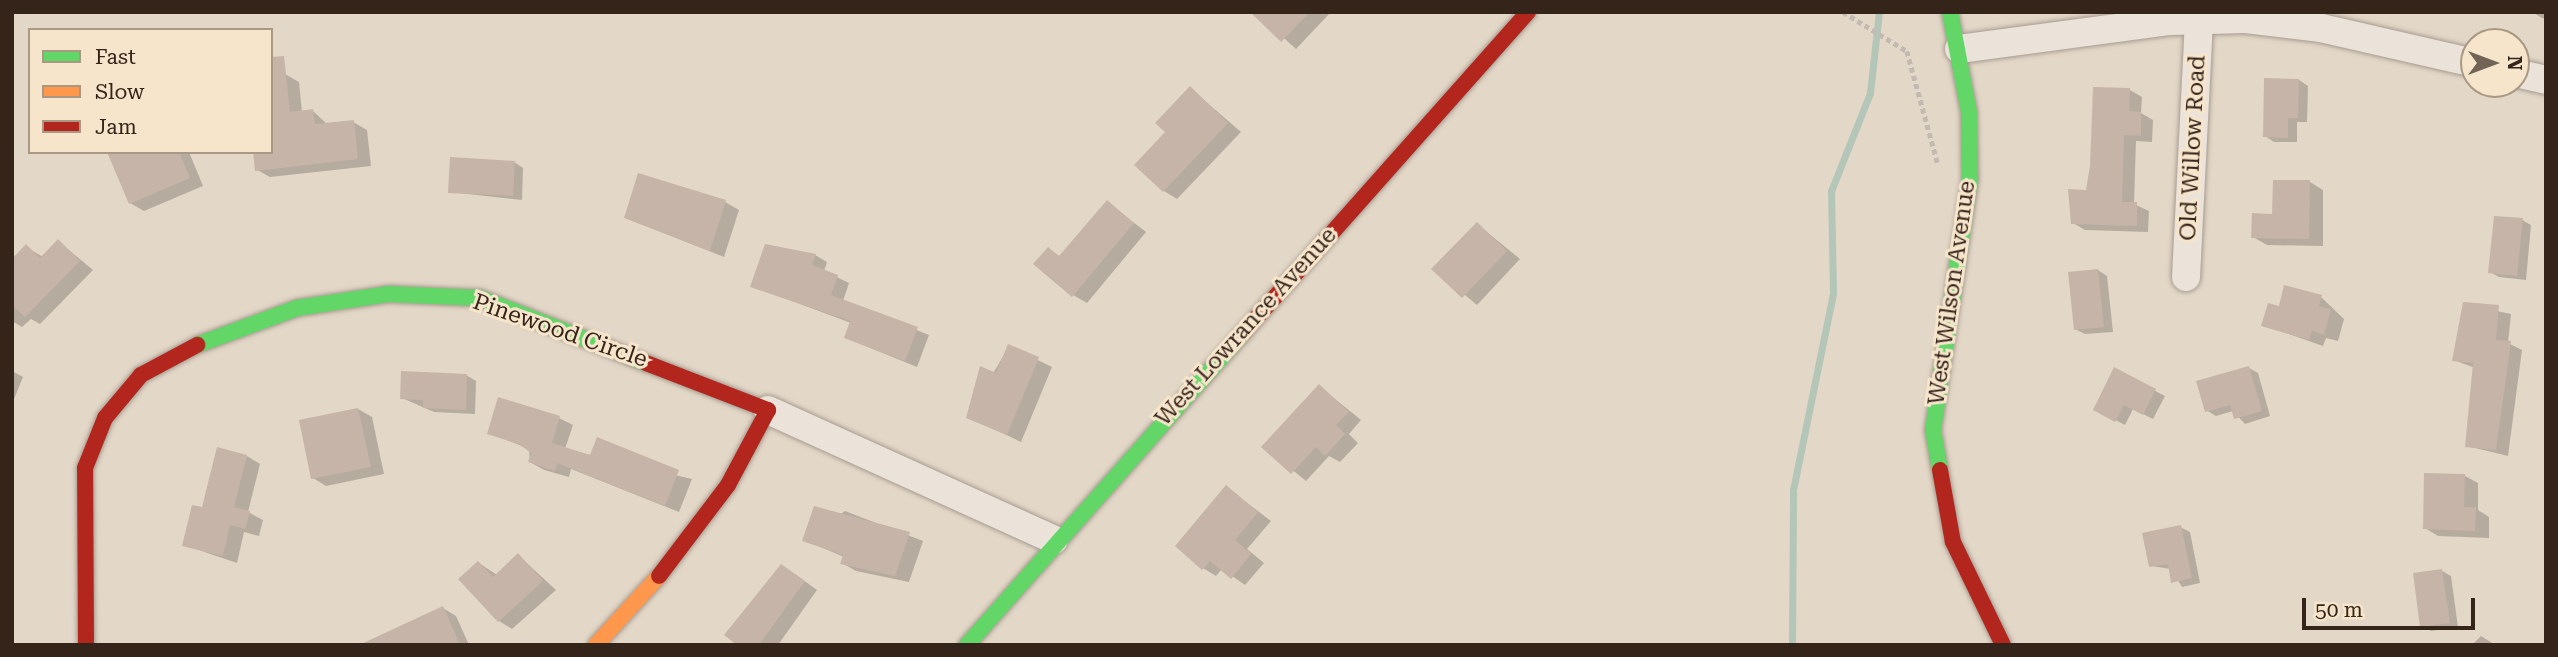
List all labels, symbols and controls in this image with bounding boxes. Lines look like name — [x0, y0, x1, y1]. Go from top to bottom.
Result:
legend — [28, 28, 273, 154]
north arrow — [2460, 28, 2530, 98]
text: Fast — [95, 45, 136, 69]
street label: Old Willow Road — [2174, 55, 2212, 241]
text: N — [2503, 56, 2526, 70]
text: Slow — [95, 80, 144, 104]
text: Jam — [95, 115, 137, 139]
street label: West Wilson Avenue — [1923, 179, 1981, 407]
street label: West Lowrance Avenue — [1150, 222, 1342, 432]
street label: Pinewood Circle — [469, 288, 651, 374]
scale bar — [2306, 584, 2479, 628]
text: 50 m — [2315, 598, 2363, 622]

